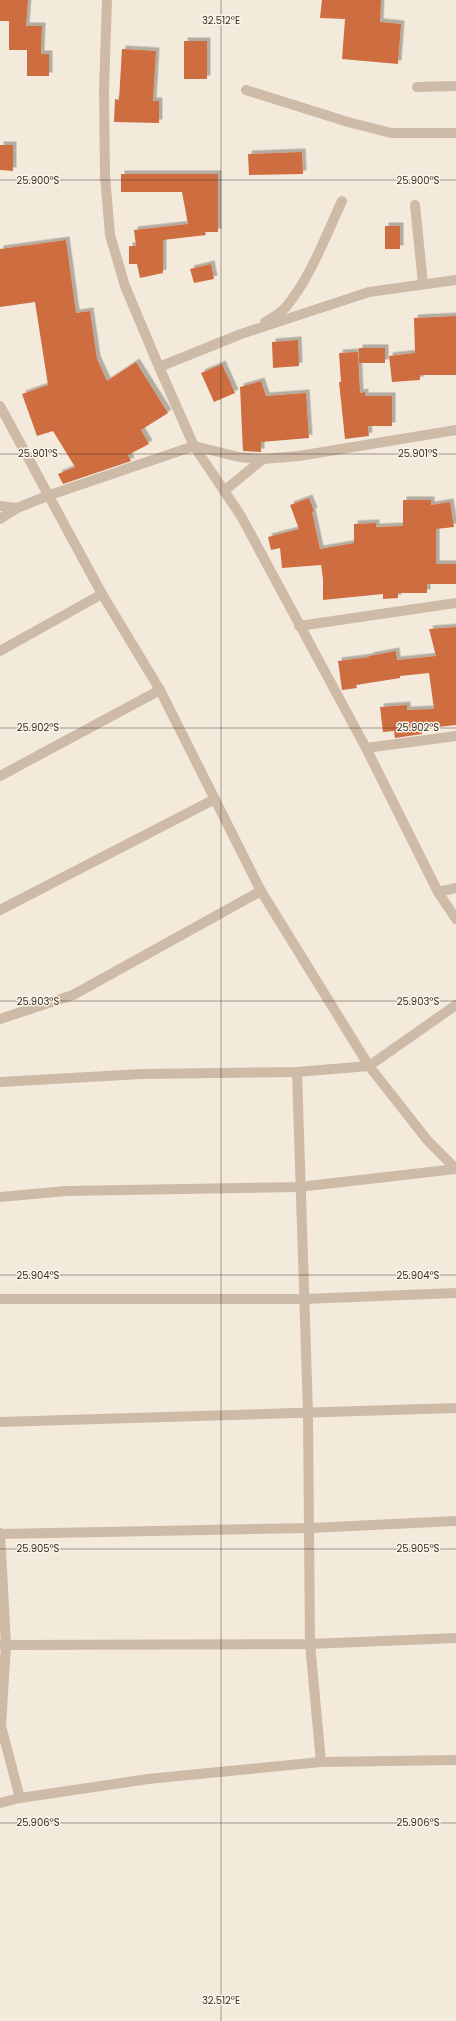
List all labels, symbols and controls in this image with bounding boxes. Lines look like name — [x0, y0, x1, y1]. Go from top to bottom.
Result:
text: 32.512°E — [202, 13, 240, 28]
text: 25.900°S — [17, 173, 60, 188]
text: 25.900°S — [397, 173, 440, 188]
text: 25.901°S — [18, 446, 58, 461]
text: 25.901°S — [398, 446, 438, 461]
text: 25.902°S — [17, 720, 59, 735]
text: 25.902°S — [397, 720, 439, 735]
text: 25.903°S — [17, 994, 59, 1009]
text: 25.903°S — [397, 994, 439, 1009]
text: 25.904°S — [17, 1268, 60, 1283]
text: 25.904°S — [397, 1268, 440, 1283]
text: 25.905°S — [17, 1541, 60, 1556]
text: 25.905°S — [397, 1541, 440, 1556]
text: 25.906°S — [16, 1815, 60, 1830]
text: 25.906°S — [396, 1815, 440, 1830]
text: 32.512°E — [202, 1993, 240, 2008]

